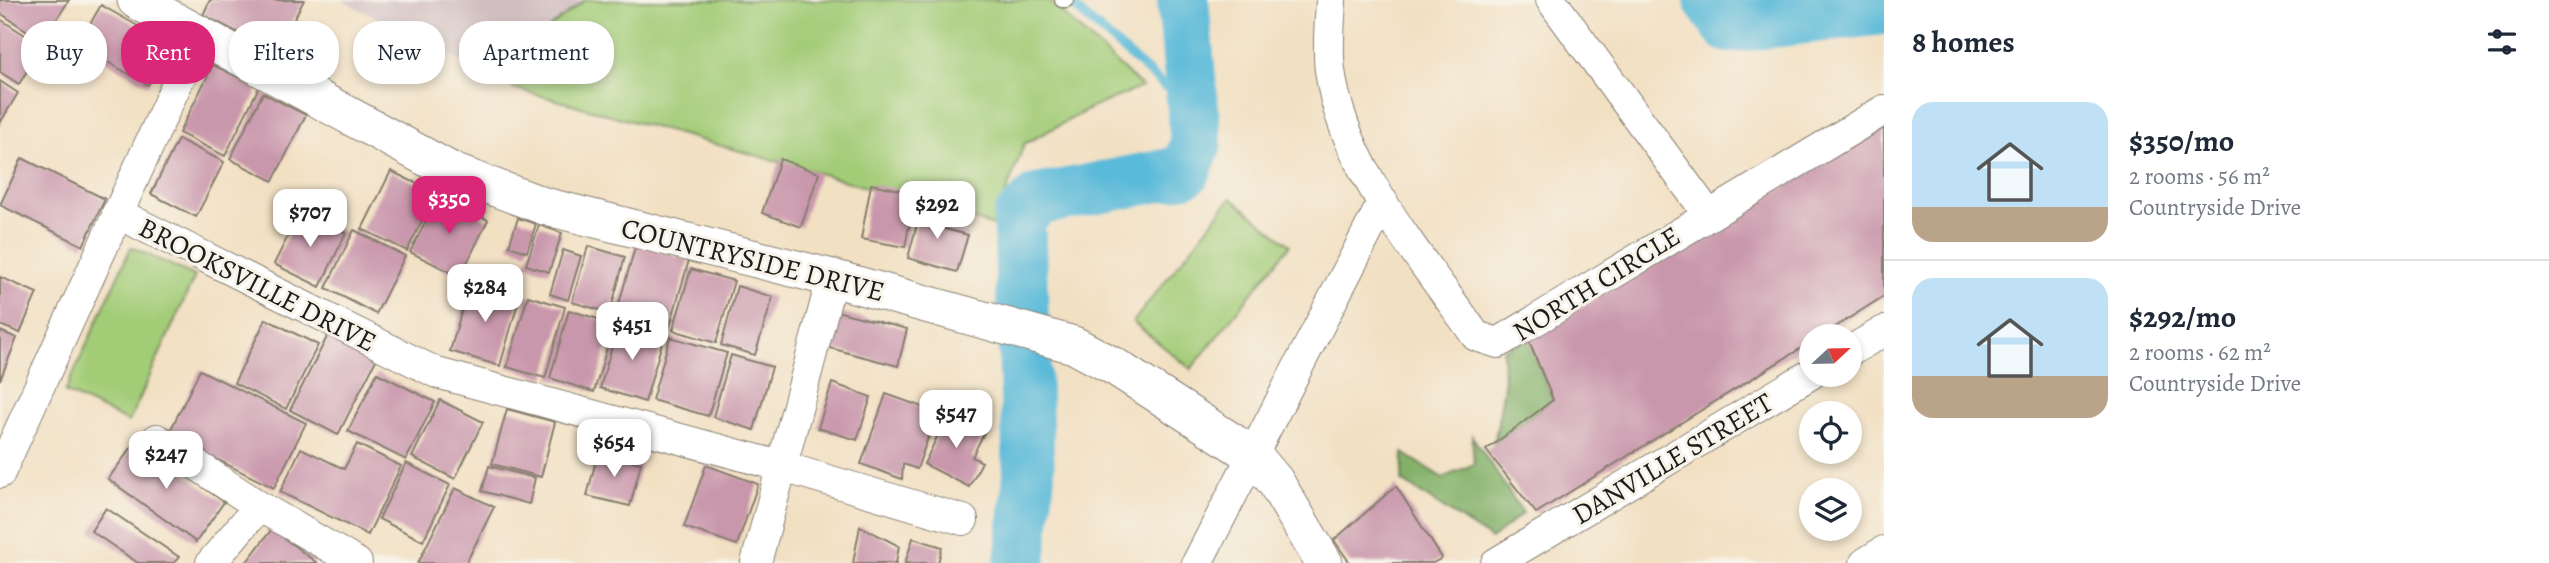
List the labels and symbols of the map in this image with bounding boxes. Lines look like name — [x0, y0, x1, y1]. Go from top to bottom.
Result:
pin: $350 — [408, 176, 490, 236]
pin: $292 — [896, 182, 978, 241]
pin: $707 — [269, 190, 351, 249]
street label: BROOKSVILLE DRIVE — [132, 209, 383, 361]
street label: COUNTRYSIDE DRIVE — [617, 209, 888, 311]
street label: NORTH CIRCLE — [1506, 217, 1687, 351]
pin: $284 — [444, 264, 526, 324]
pin: $451 — [591, 302, 673, 362]
north arrow — [1799, 324, 1862, 387]
street label: DANVILLE STREET — [1565, 384, 1780, 534]
pin: $547 — [915, 391, 997, 450]
pin: $654 — [573, 420, 655, 479]
pin: $247 — [125, 432, 207, 491]

